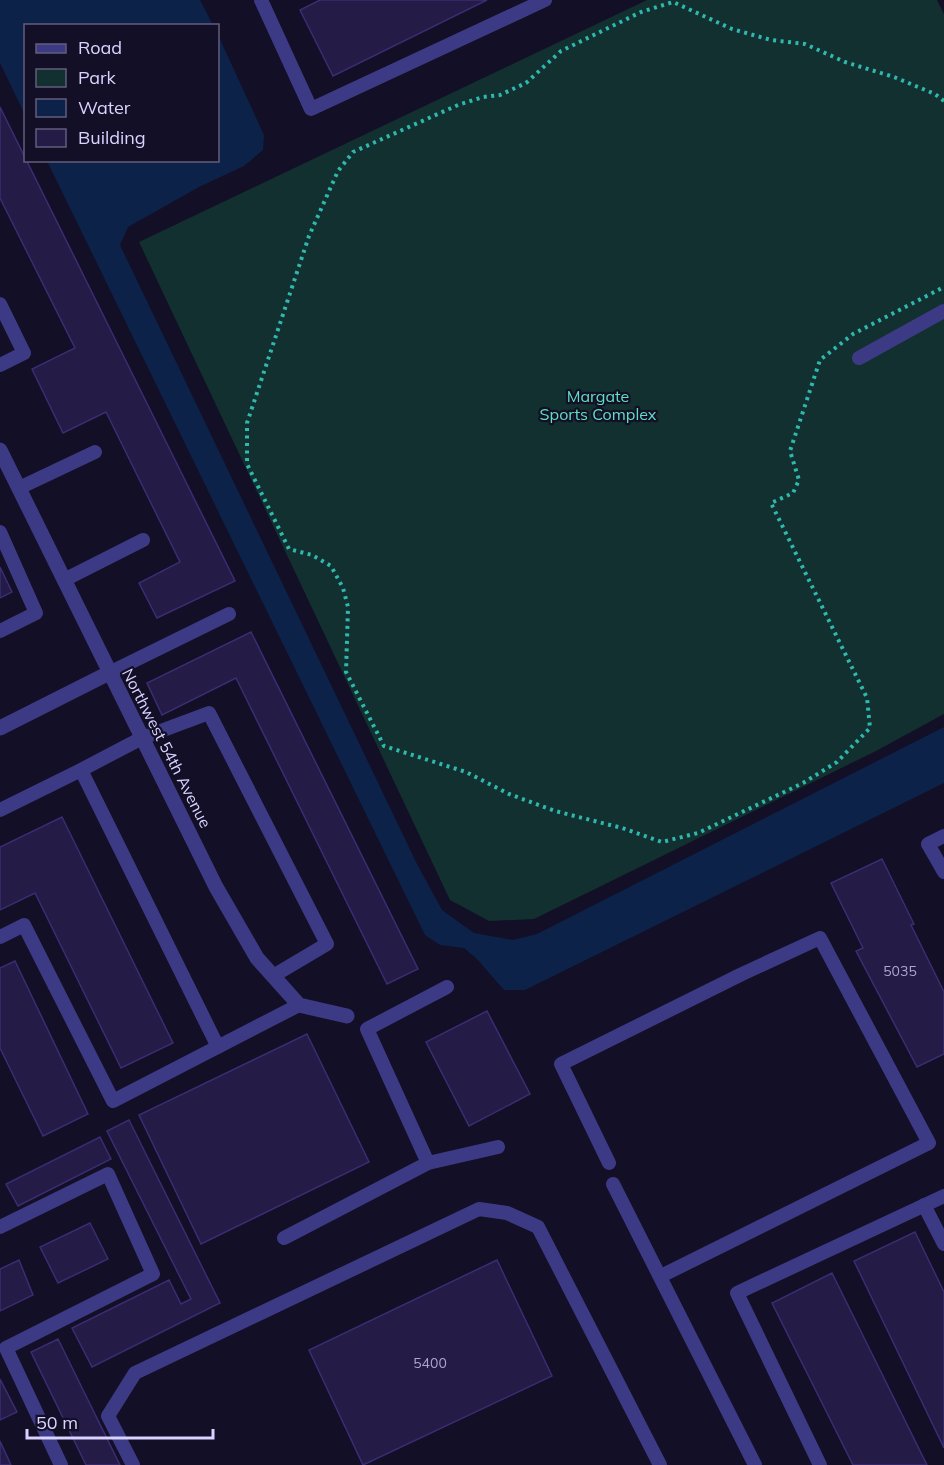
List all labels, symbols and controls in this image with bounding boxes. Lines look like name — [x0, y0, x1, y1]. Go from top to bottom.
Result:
legend — [24, 24, 219, 162]
text: Road — [78, 36, 122, 59]
text: Park — [78, 66, 117, 89]
text: Water — [78, 96, 131, 119]
text: Building — [78, 126, 146, 149]
park label: Margate Sports Complex — [540, 386, 657, 424]
street label: Northwest 54th Avenue — [118, 665, 216, 831]
house number: 5035 — [883, 962, 917, 980]
house number: 5400 — [413, 1354, 447, 1372]
scale bar — [27, 1402, 213, 1440]
text: 50 m — [36, 1411, 78, 1434]

